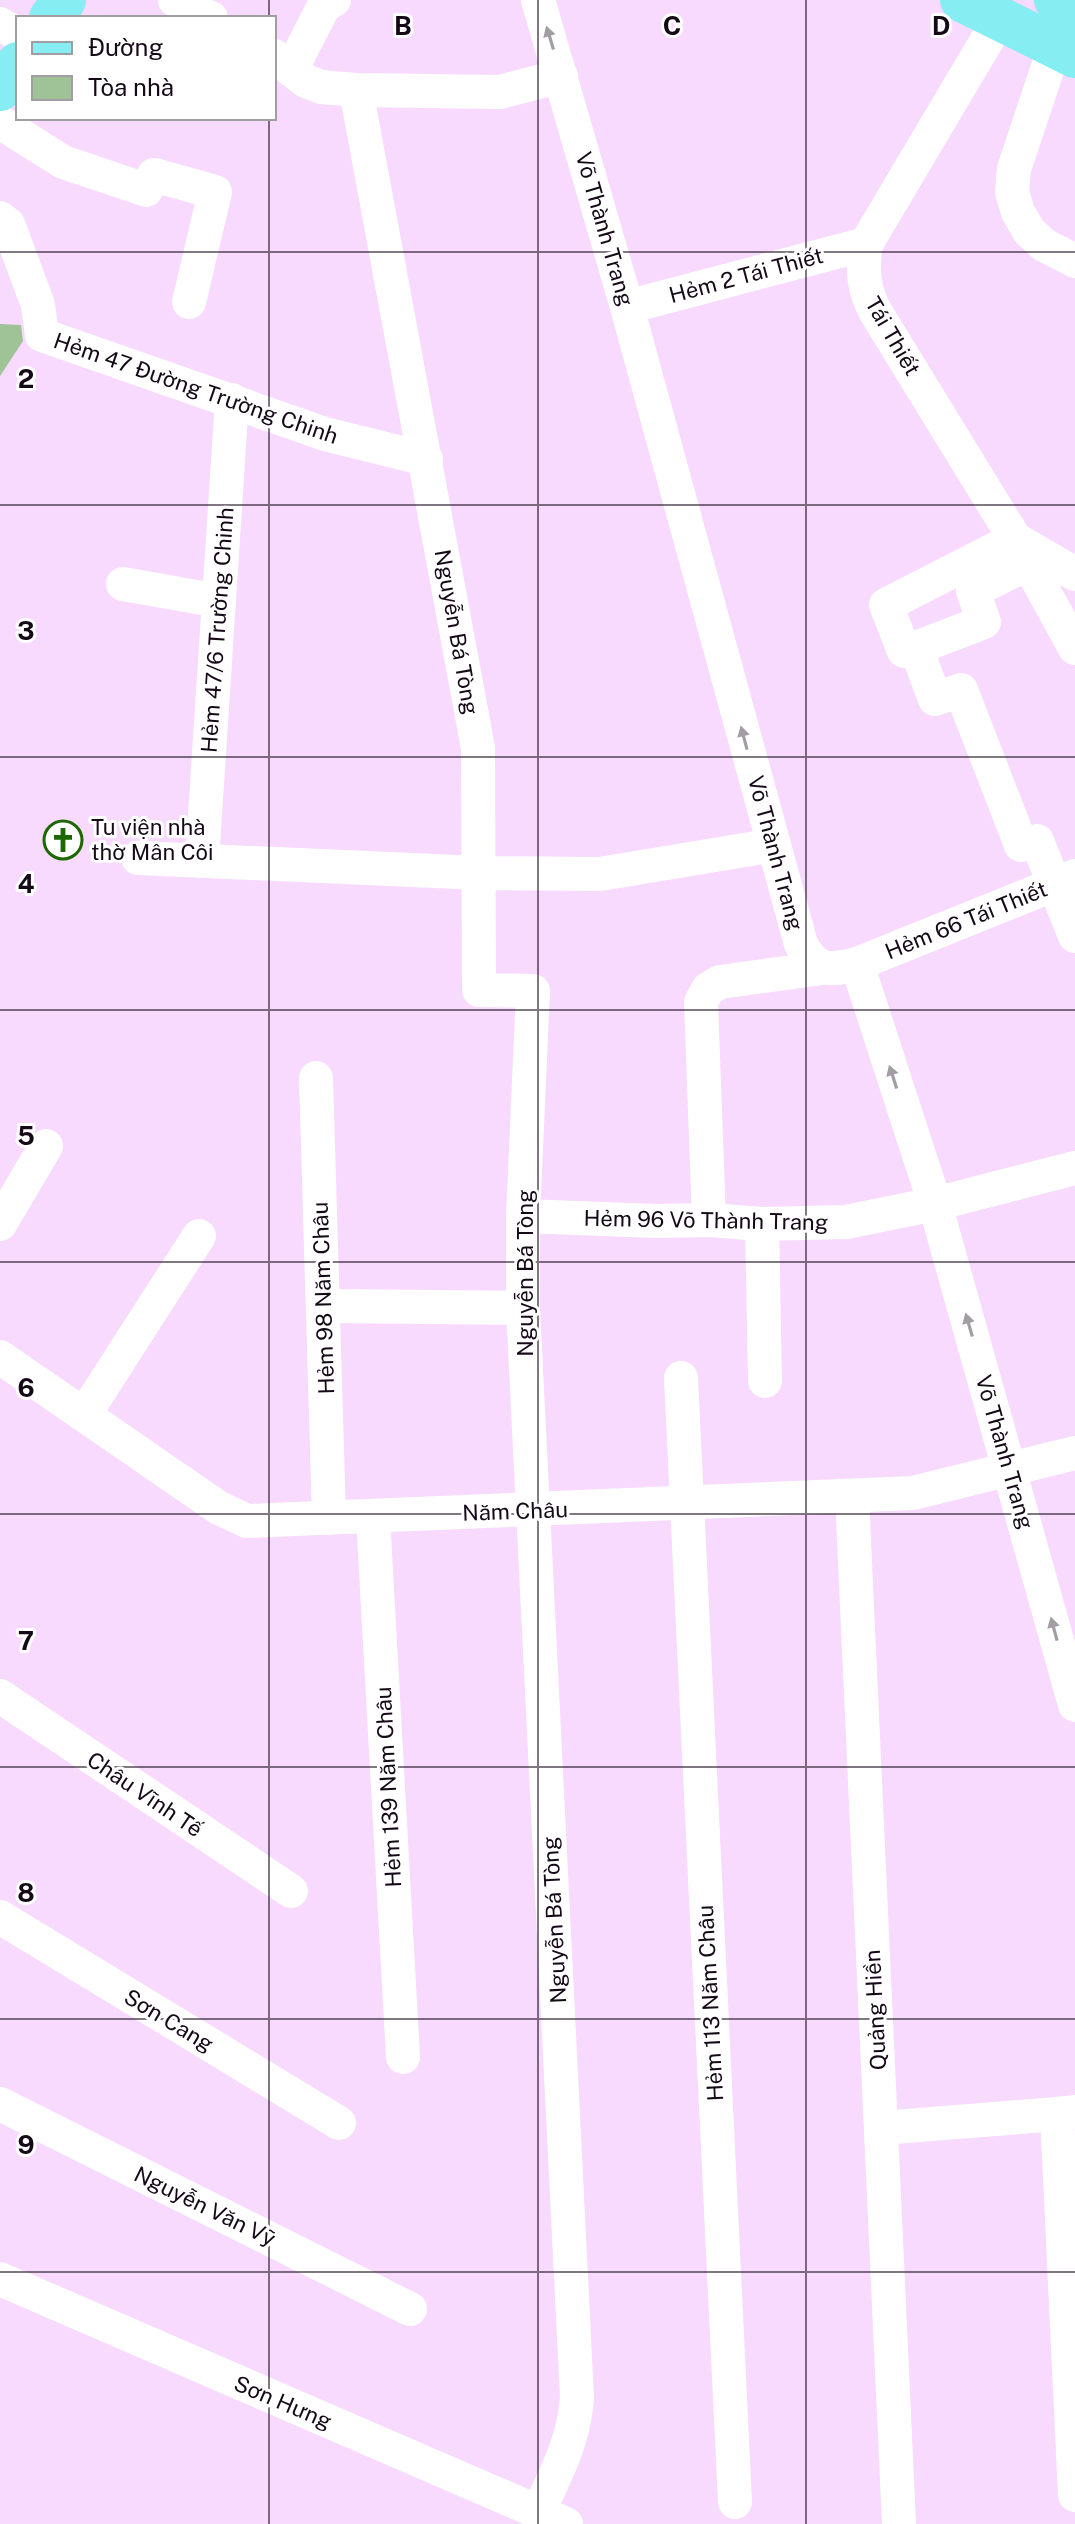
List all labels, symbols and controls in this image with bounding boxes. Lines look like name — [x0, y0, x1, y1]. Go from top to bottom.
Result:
text: B — [394, 10, 412, 41]
text: C — [663, 10, 681, 41]
text: D — [932, 10, 950, 41]
legend — [16, 16, 276, 120]
one-way arrow — [543, 26, 556, 50]
text: Đường — [88, 33, 163, 61]
text: Tòa nhà — [88, 73, 174, 101]
street label: Võ Thành Trang — [571, 149, 639, 309]
street label: Hẻm 2 Tái Thiết — [666, 242, 826, 308]
street label: Tái Thiết — [860, 292, 926, 380]
street label: Hẻm 47 Đường Trường Chinh — [50, 327, 342, 449]
text: 2 — [18, 363, 34, 394]
street label: Hẻm 47/6 Trường Chinh — [195, 506, 239, 754]
street label: Nguyễn Bá Tòng — [430, 547, 484, 717]
text: 3 — [17, 615, 35, 646]
one-way arrow — [738, 725, 750, 750]
street label: Võ Thành Trang — [743, 773, 809, 933]
place label: Tu viện nhà thờ Mân Côi — [91, 814, 213, 865]
church icon: Tu viện nhà thờ Mân Côi — [42, 819, 84, 861]
text: 4 — [17, 868, 35, 899]
street label: Hẻm 66 Tái Thiết — [881, 876, 1051, 964]
one-way arrow — [887, 1064, 899, 1088]
text: 5 — [17, 1120, 35, 1151]
street label: Nguyễn Bá Tòng — [512, 1189, 538, 1357]
street label: Hẻm 98 Năm Châu — [307, 1201, 339, 1395]
street label: Hẻm 96 Võ Thành Trang — [583, 1205, 829, 1235]
one-way arrow — [962, 1313, 975, 1337]
text: 6 — [17, 1372, 35, 1403]
street label: Võ Thành Trang — [971, 1372, 1039, 1532]
street label: Năm Châu — [462, 1496, 568, 1526]
one-way arrow — [1048, 1617, 1060, 1642]
text: 7 — [18, 1625, 34, 1656]
street label: Hẻm 139 Năm Châu — [370, 1686, 406, 1888]
street label: Châu Vĩnh Tế — [83, 1746, 207, 1842]
street label: Nguyễn Bá Tòng — [537, 1836, 571, 2004]
text: 8 — [17, 1877, 35, 1908]
street label: Hẻm 113 Năm Châu — [692, 1904, 728, 2102]
street label: Quảng Hiền — [859, 1949, 891, 2071]
street label: Sơn Cang — [120, 1983, 218, 2057]
text: 9 — [17, 2129, 35, 2160]
street label: Nguyễn Văn Vỹ — [130, 2161, 280, 2252]
street label: Sơn Hưng — [230, 2370, 336, 2434]

